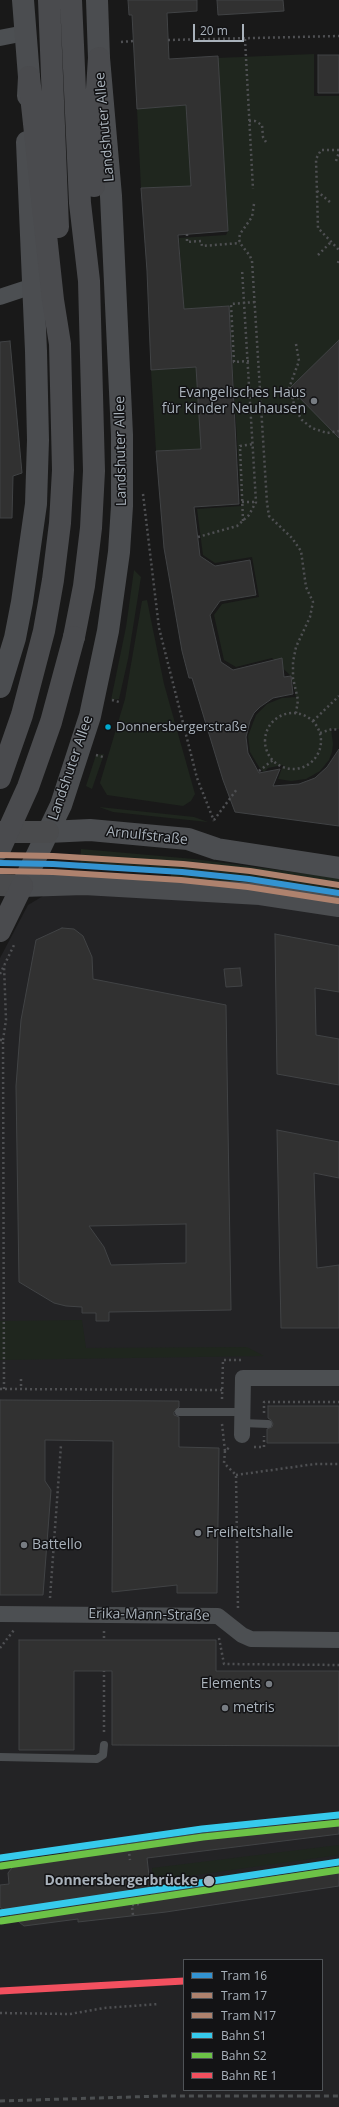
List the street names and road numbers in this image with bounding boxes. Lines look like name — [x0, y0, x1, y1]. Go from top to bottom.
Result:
street label: Landshuter Allee — [92, 72, 118, 182]
street label: Landshuter Allee — [112, 396, 130, 506]
street label: Landshuter Allee — [45, 713, 97, 823]
street label: Arnulfstraße — [105, 823, 189, 849]
street label: Erika-Mann-Straße — [88, 1606, 210, 1624]

